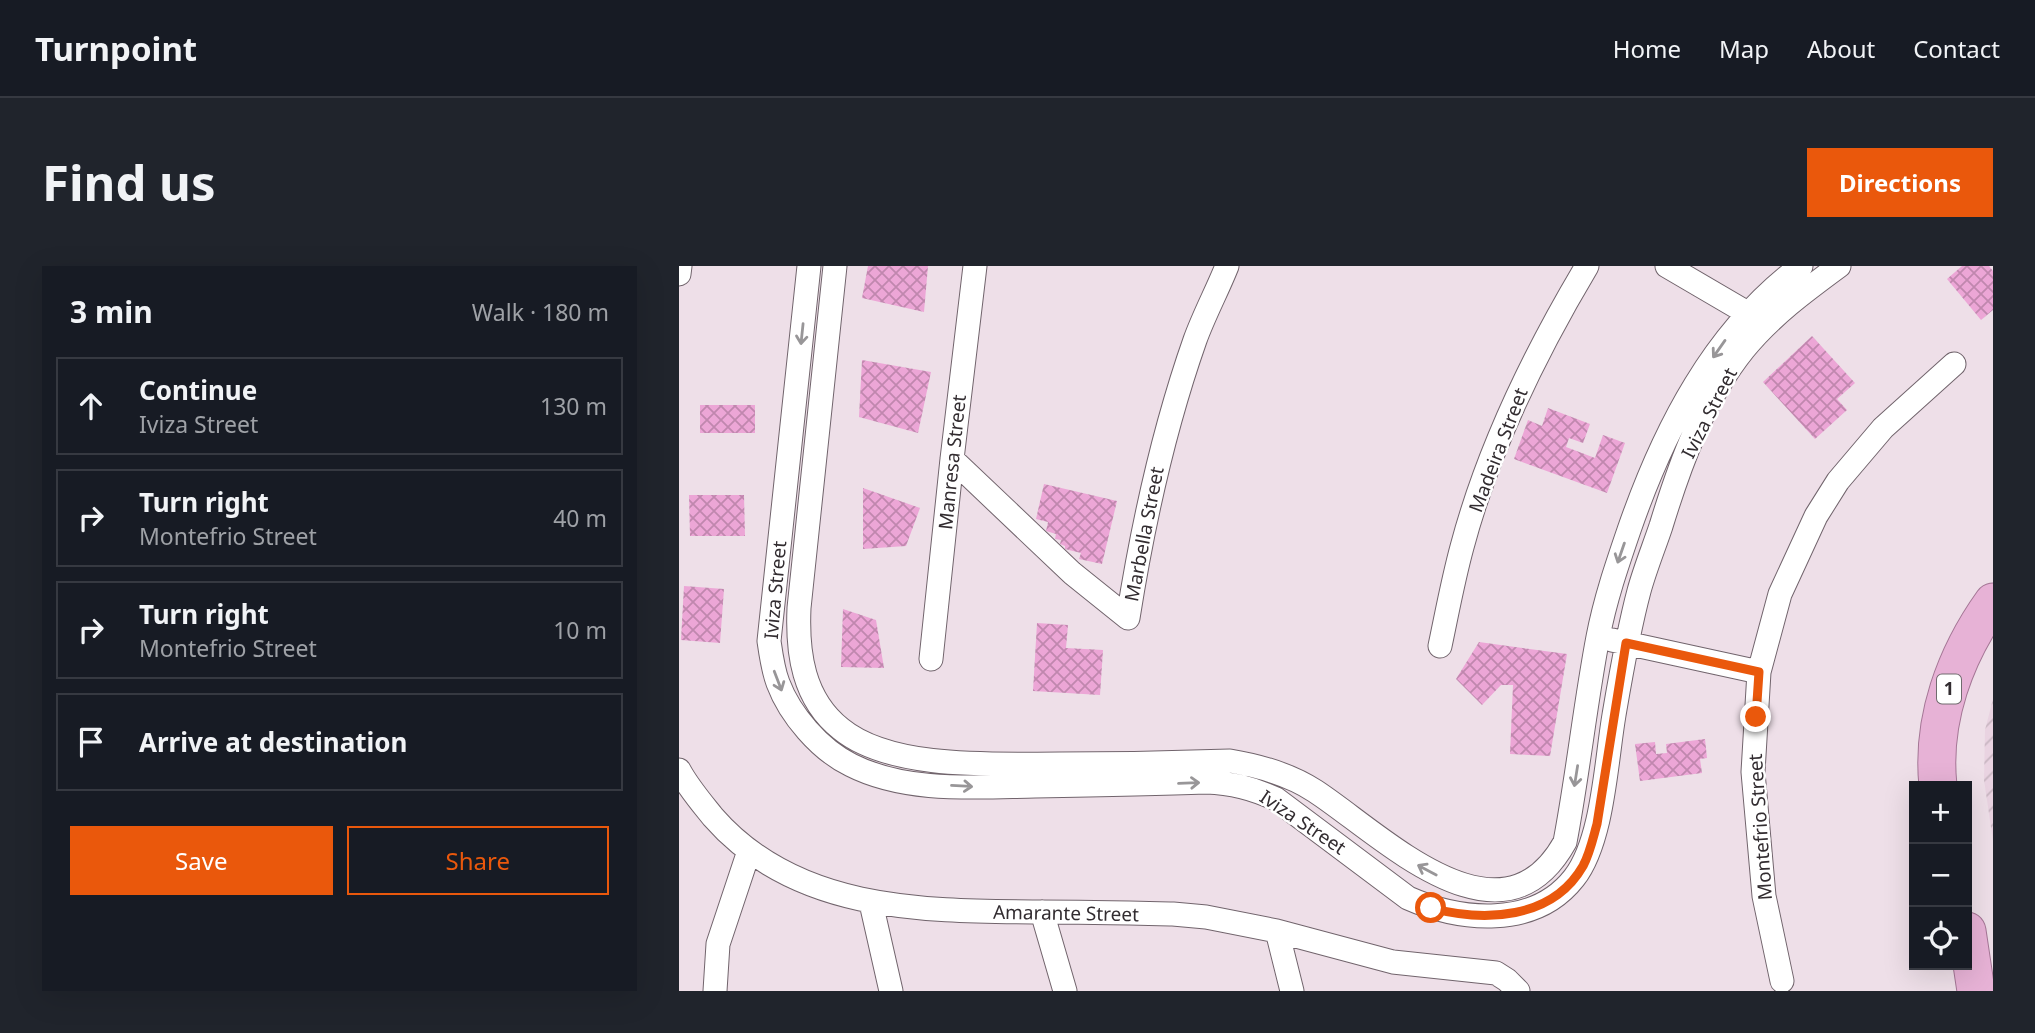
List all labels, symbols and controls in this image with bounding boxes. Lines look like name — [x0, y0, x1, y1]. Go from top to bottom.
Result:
text: Turnpoint — [35, 26, 197, 71]
text: Home — [1613, 32, 1681, 65]
text: Map — [1719, 32, 1769, 65]
text: About — [1807, 32, 1875, 65]
text: Contact — [1913, 32, 2000, 65]
button: Directions — [1807, 148, 1993, 217]
text: Find us — [42, 149, 216, 215]
text: 3 min — [70, 291, 153, 332]
text: Walk · 180 m — [472, 296, 609, 328]
one-way arrow — [795, 322, 808, 345]
one-way arrow — [1712, 339, 1726, 358]
street label: Iviza Street — [1675, 363, 1743, 463]
text: Continue — [139, 372, 257, 408]
street label: Madeira Street — [1462, 384, 1534, 516]
icon: ahead — [72, 387, 110, 425]
text: 130 m — [540, 390, 607, 422]
street label: Manresa Street — [932, 393, 972, 531]
text: Iviza Street — [139, 408, 258, 440]
street label: Marbella Street — [1118, 464, 1170, 604]
text: Turn right — [139, 484, 269, 520]
icon: right — [72, 499, 110, 537]
text: 40 m — [553, 502, 607, 534]
text: Montefrio Street — [139, 520, 317, 552]
street label: Iviza Street — [758, 540, 792, 640]
one-way arrow — [1614, 542, 1626, 564]
text: Turn right — [139, 596, 269, 632]
icon: right — [72, 611, 110, 649]
text: 10 m — [553, 614, 607, 646]
text: Montefrio Street — [139, 632, 317, 664]
one-way arrow — [773, 669, 785, 691]
road number: 1 — [1937, 674, 1961, 704]
route end — [1740, 701, 1771, 732]
icon: arrive — [72, 723, 110, 761]
text: Arrive at destination — [139, 724, 408, 760]
street label: Montefrio Street — [1742, 753, 1778, 901]
one-way arrow — [1569, 764, 1582, 787]
one-way arrow — [1178, 776, 1201, 789]
one-way arrow — [950, 780, 973, 793]
map controls — [1909, 781, 1972, 970]
button: + — [1909, 781, 1972, 844]
street label: Iviza Street — [1255, 784, 1351, 860]
button: Save — [70, 826, 333, 895]
button: Share — [347, 826, 609, 895]
button: − — [1909, 844, 1972, 907]
one-way arrow — [1417, 862, 1437, 876]
route start — [1415, 892, 1446, 923]
street label: Amarante Street — [993, 899, 1139, 927]
button: locate — [1909, 907, 1972, 970]

